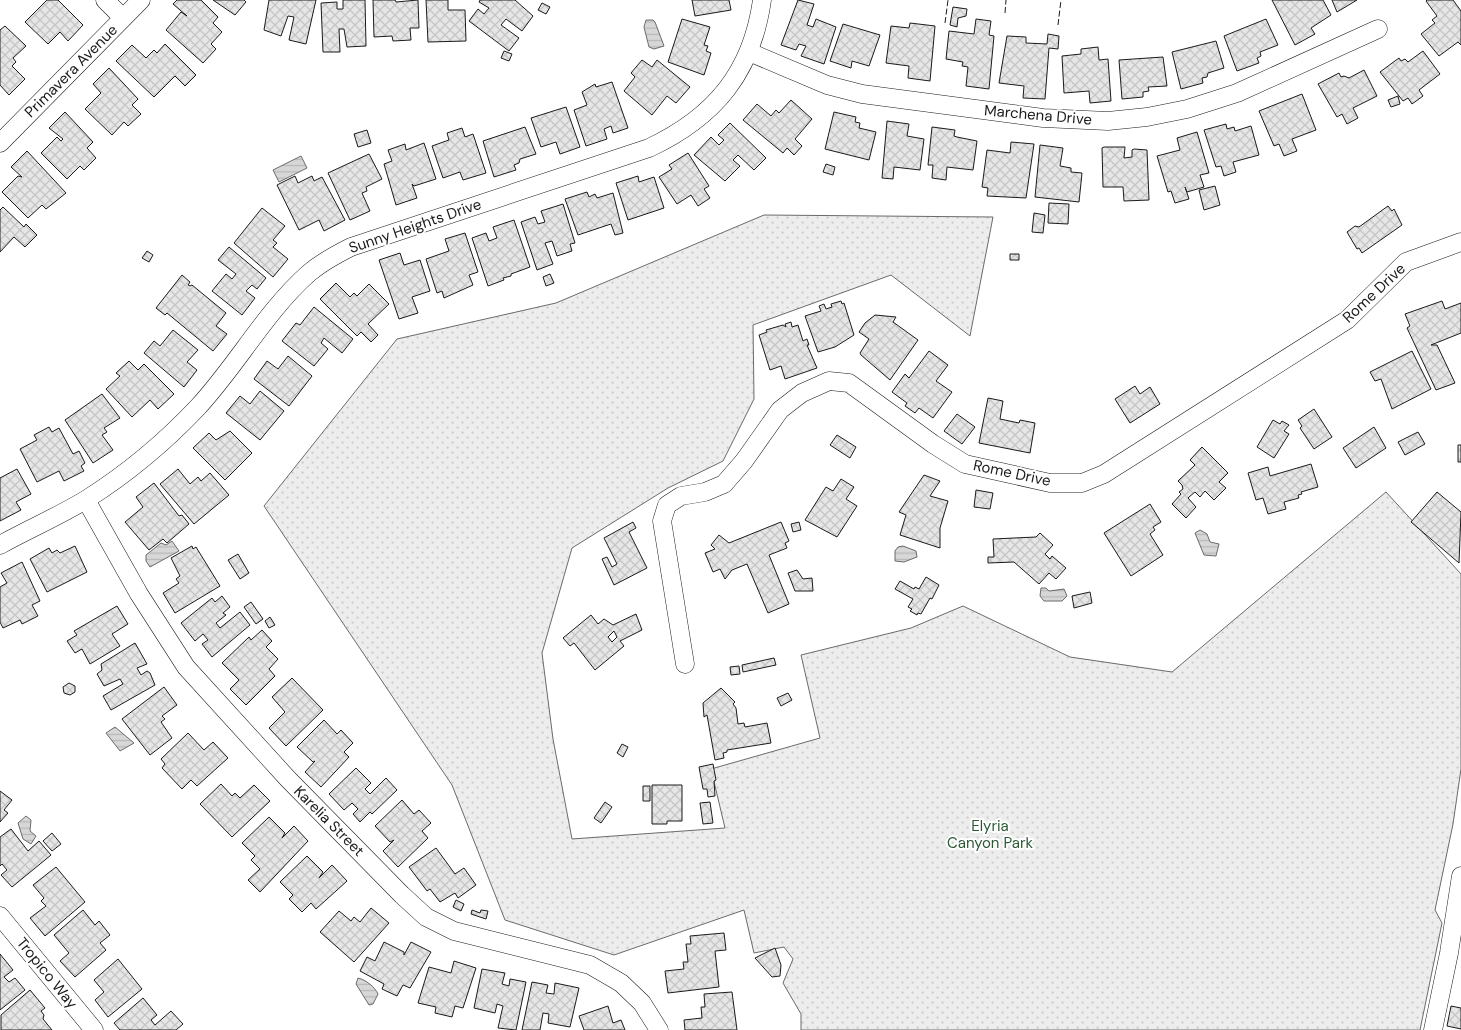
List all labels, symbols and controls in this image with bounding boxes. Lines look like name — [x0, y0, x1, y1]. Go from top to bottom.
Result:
street label: Primavera Avenue — [20, 20, 122, 122]
street label: Marchena Drive — [983, 100, 1093, 130]
street label: Sunny Heights Drive — [346, 194, 484, 258]
street label: Rome Drive — [1338, 259, 1410, 327]
street label: Rome Drive — [971, 455, 1053, 491]
street label: Karelia Street — [289, 781, 369, 861]
park label: Elyria Canyon Park — [947, 816, 1033, 853]
street label: Tropico Way — [12, 933, 82, 1013]

